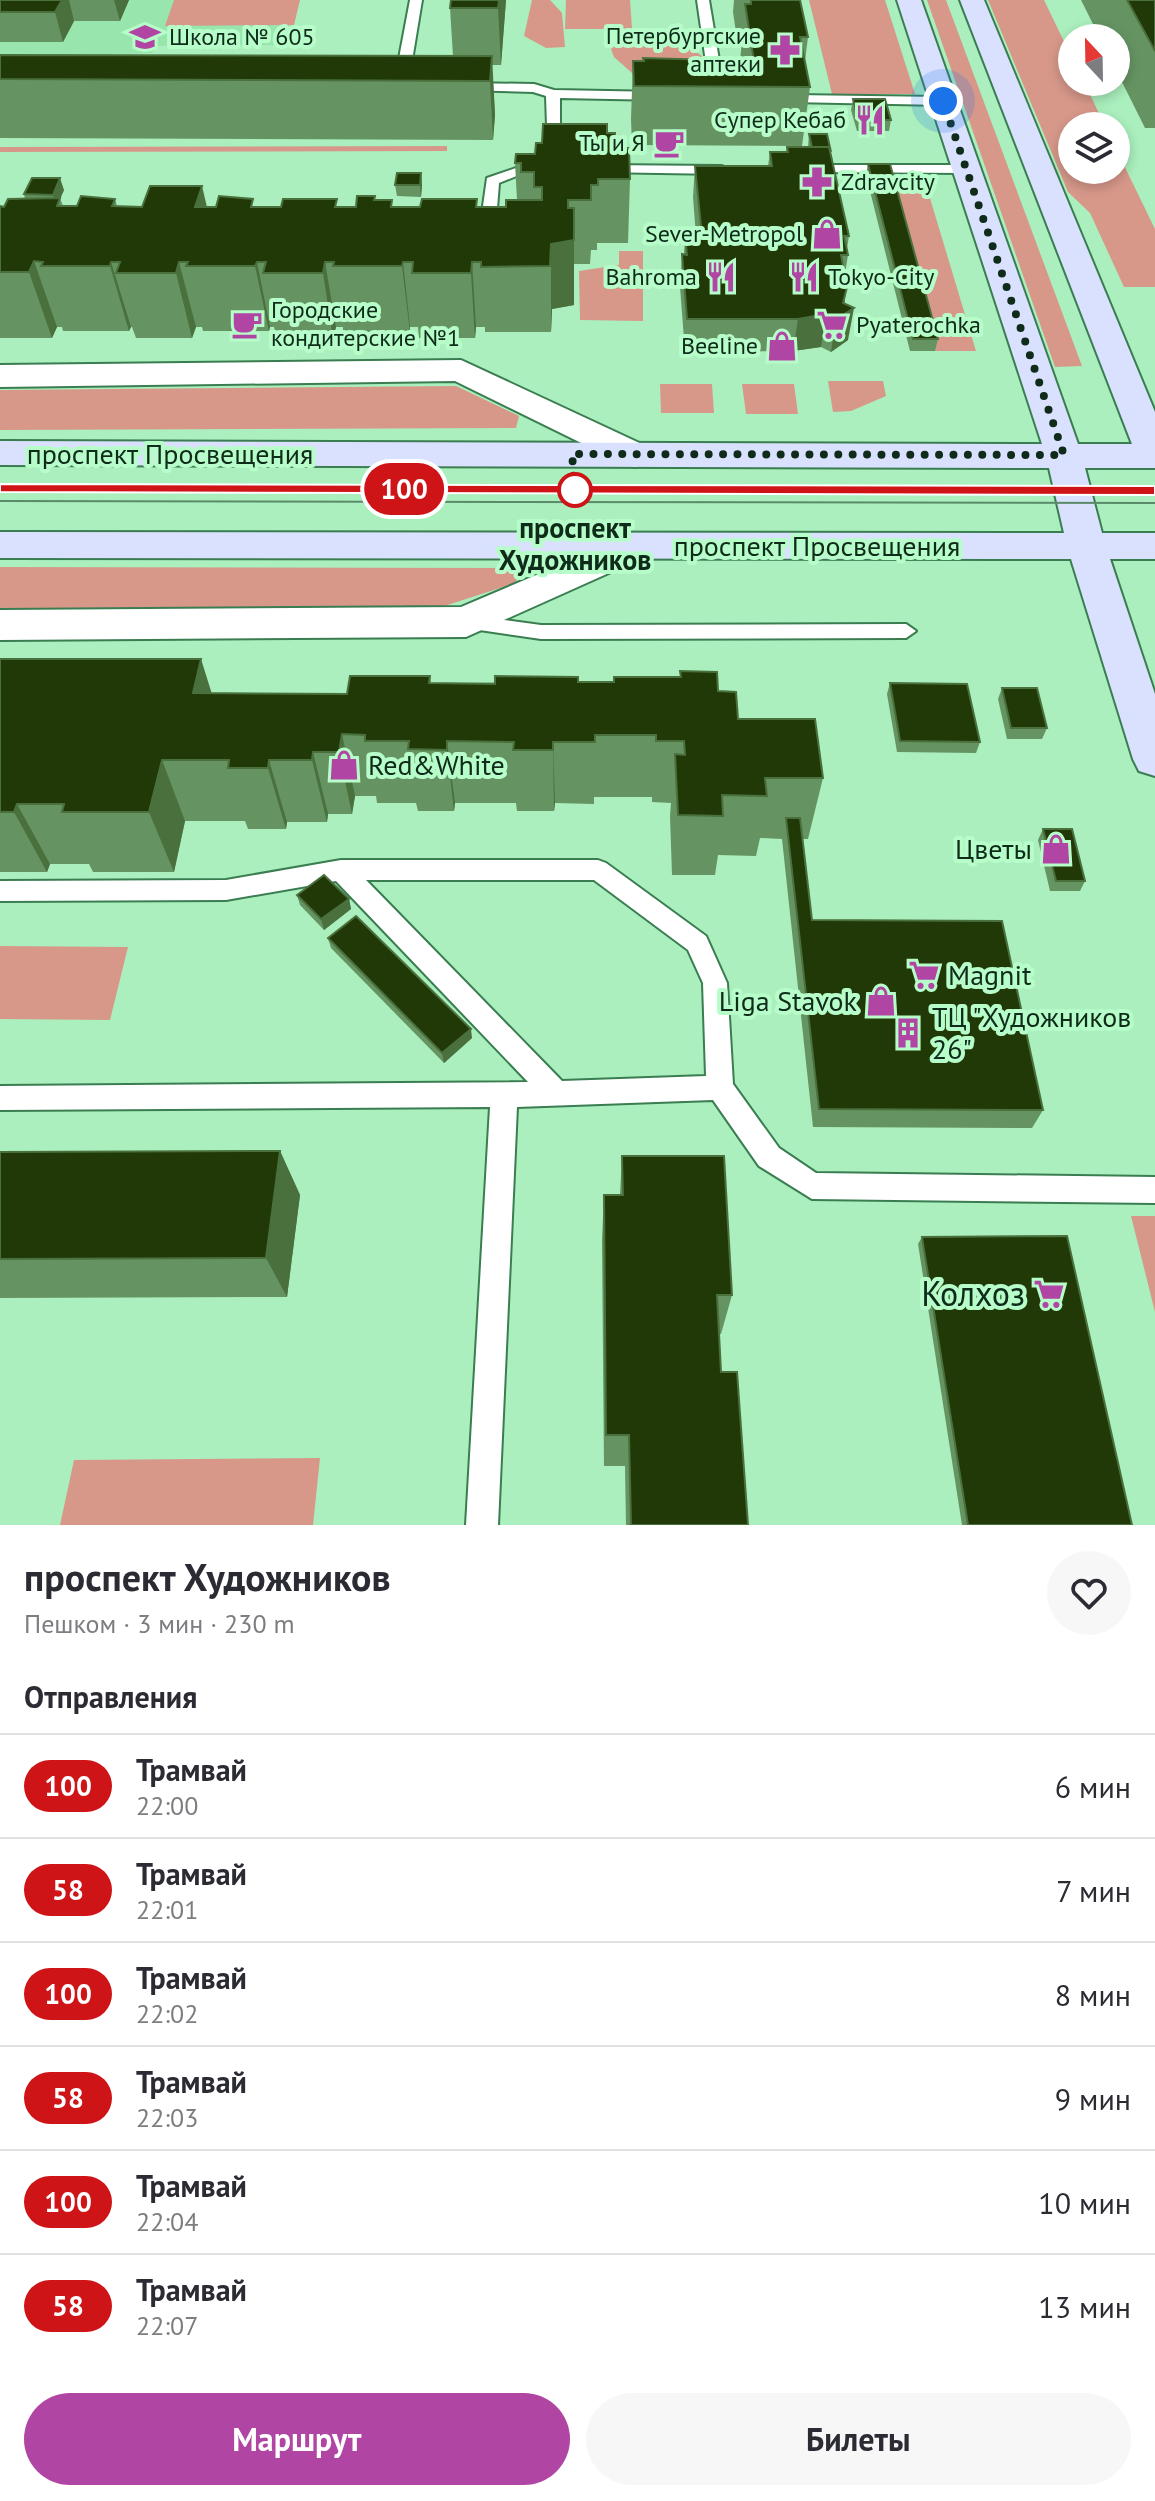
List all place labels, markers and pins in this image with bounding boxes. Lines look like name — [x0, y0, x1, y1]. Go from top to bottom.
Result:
school or university icon: Школа № 605 — [128, 20, 162, 54]
place label: Петербургские аптеки — [606, 20, 761, 79]
place label: Школа № 605 — [169, 21, 315, 52]
pharmacy icon: Петербургские аптеки — [768, 33, 802, 67]
restaurant icon: Супер Кебаб — [853, 103, 887, 137]
place label: Супер Кебаб — [714, 104, 846, 135]
cafe icon: Ты и Я — [652, 126, 686, 160]
place label: Ты и Я — [579, 127, 645, 158]
pharmacy icon: Zdravcity — [800, 165, 834, 199]
place label: Zdravcity — [841, 166, 935, 197]
shop icon: Sever-Metropol — [810, 217, 844, 251]
place label: Sever-Metropol — [645, 218, 803, 249]
restaurant icon: Bahroma — [704, 260, 738, 294]
restaurant icon: Tokyo-City — [787, 260, 821, 294]
place label: Bahroma — [606, 261, 697, 292]
place label: Tokyo-City — [828, 261, 934, 292]
place label: Городские кондитерские №1 — [271, 294, 460, 353]
cafe icon: Городские кондитерские №1 — [230, 307, 264, 341]
supermarket icon: Pyaterochka — [815, 308, 849, 342]
place label: Pyaterochka — [856, 309, 981, 340]
shop icon: Beeline — [765, 329, 799, 363]
place label: Beeline — [681, 330, 758, 361]
marker: проспект Художников — [558, 473, 592, 507]
place label: проспект Художников — [499, 509, 651, 578]
place label: Red&White — [368, 746, 505, 783]
shop icon: Red&White — [327, 748, 361, 782]
place label: Цветы — [955, 830, 1032, 867]
shop icon: Цветы — [1039, 832, 1073, 866]
place label: Magnit — [948, 956, 1032, 993]
supermarket icon: Magnit — [907, 958, 941, 992]
place label: Liga Stavok — [719, 982, 858, 1019]
shop icon: Liga Stavok — [864, 984, 898, 1018]
place label: ТЦ "Художников 26" — [932, 998, 1131, 1067]
building icon: ТЦ "Художников 26" — [891, 1016, 925, 1050]
place label: Колхоз — [921, 1271, 1025, 1315]
supermarket icon: Колхоз — [1032, 1277, 1066, 1311]

